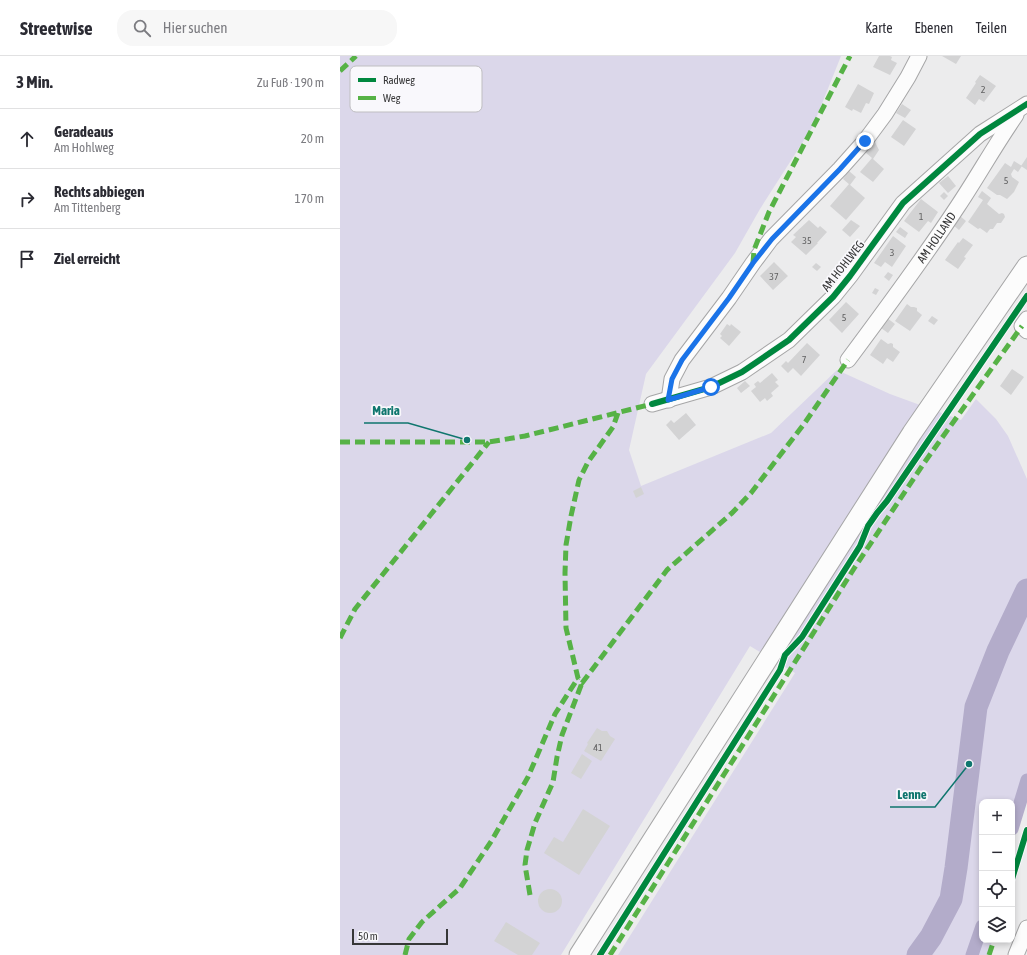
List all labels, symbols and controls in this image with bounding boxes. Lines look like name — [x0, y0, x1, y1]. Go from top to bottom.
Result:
search box — [117, 10, 397, 46]
text: Streetwise — [20, 17, 93, 39]
icon: search — [131, 17, 153, 39]
text: Hier suchen — [163, 19, 228, 36]
text: Karte — [865, 20, 892, 36]
text: Ebenen — [914, 20, 953, 36]
text: Teilen — [975, 20, 1007, 36]
legend — [350, 66, 482, 112]
text: 3 Min. — [16, 72, 53, 92]
text: Radweg — [383, 74, 415, 86]
text: Zu Fuß · 190 m — [257, 75, 324, 90]
house number: 2 — [981, 84, 986, 95]
text: Weg — [383, 92, 401, 104]
text: Geradeaus — [54, 123, 113, 140]
icon: ahead — [16, 128, 38, 150]
text: 20 m — [301, 131, 324, 146]
route end — [856, 132, 874, 150]
text: Am Hohlweg — [54, 140, 114, 155]
house number: 5 — [1004, 175, 1009, 186]
text: Rechts abbiegen — [54, 183, 144, 200]
icon: right — [16, 188, 38, 210]
text: 170 m — [295, 191, 324, 206]
text: Am Tittenberg — [54, 200, 121, 215]
street label: AM HOLLAND — [914, 209, 959, 266]
house number: 1 — [919, 211, 924, 222]
house number: 35 — [802, 235, 812, 246]
street label: AM HOHLWEG — [819, 238, 867, 294]
house number: 3 — [890, 247, 895, 258]
icon: arrive — [16, 248, 38, 270]
text: Ziel erreicht — [54, 250, 120, 267]
house number: 37 — [769, 271, 779, 282]
house number: 5 — [842, 312, 847, 323]
house number: 7 — [802, 354, 807, 365]
route start — [702, 378, 720, 396]
callout: Maria — [364, 398, 408, 423]
text: Maria — [372, 403, 400, 418]
house number: 41 — [593, 742, 603, 753]
callout: Lenne — [890, 782, 935, 807]
text: Lenne — [897, 787, 927, 802]
map controls — [979, 799, 1015, 943]
button: + — [979, 799, 1015, 835]
button: − — [979, 835, 1015, 871]
button: locate — [979, 871, 1015, 907]
button: layers — [979, 907, 1015, 943]
scale bar — [352, 927, 448, 946]
text: 50 m — [358, 930, 378, 942]

